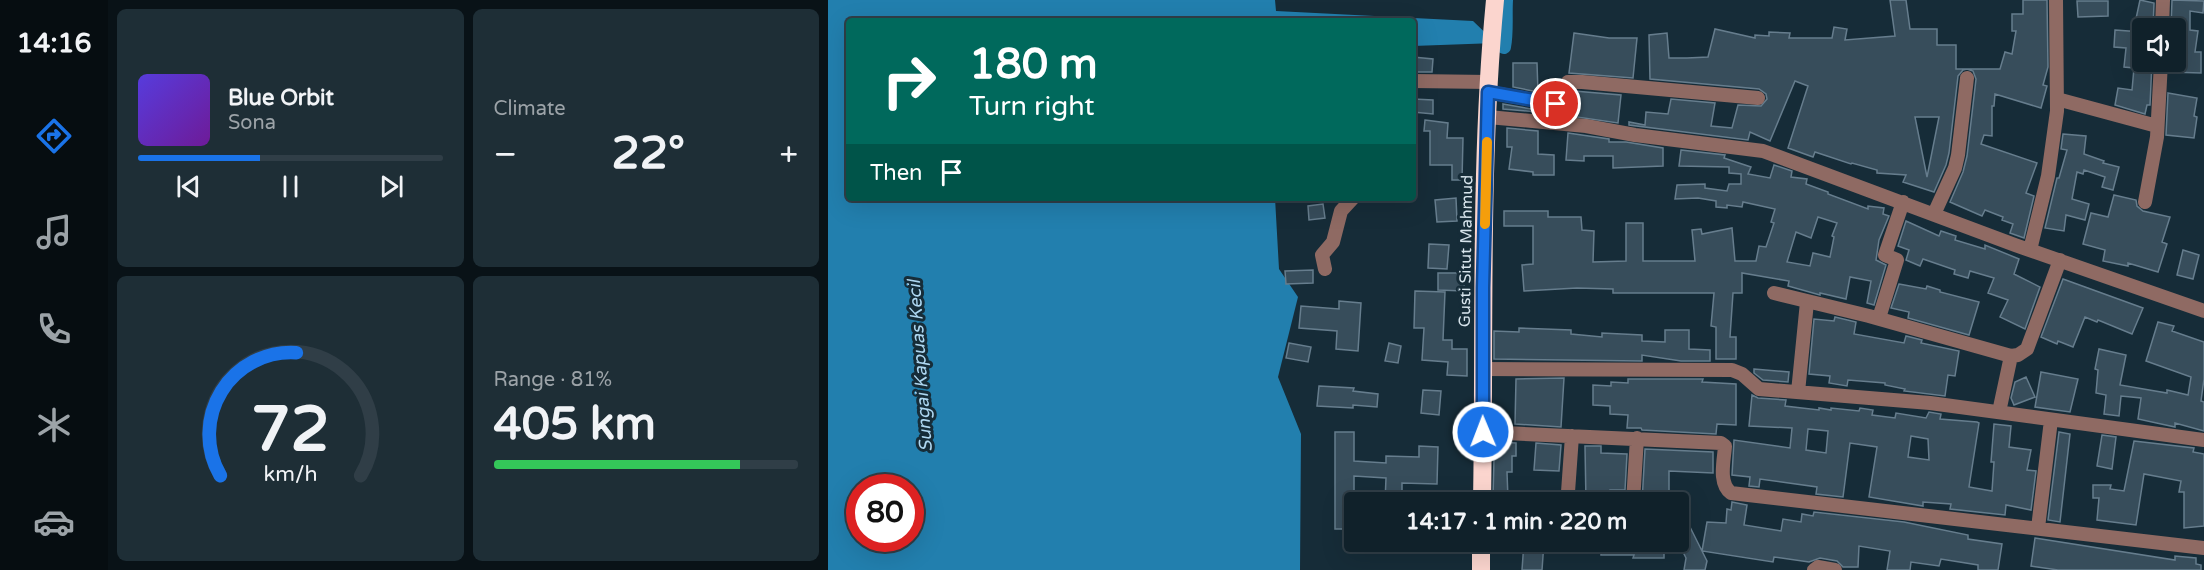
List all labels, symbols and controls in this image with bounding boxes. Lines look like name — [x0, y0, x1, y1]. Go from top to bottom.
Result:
map controls — [2132, 18, 2186, 72]
button: sound — [2132, 18, 2186, 72]
text: 14:16 — [17, 27, 91, 60]
text: 180 m — [969, 39, 1098, 90]
icon: right — [870, 42, 948, 120]
pin — [1530, 78, 1581, 129]
text: Blue Orbit — [228, 85, 334, 111]
icon: arrive — [1539, 87, 1572, 120]
text: Turn right — [969, 90, 1095, 123]
text: Climate — [494, 97, 566, 121]
text: Sona — [228, 111, 276, 135]
icon: directions — [33, 115, 75, 157]
text: 22° — [611, 127, 685, 181]
text: − — [494, 135, 517, 174]
text: + — [779, 135, 798, 174]
icon: arrive — [935, 156, 968, 189]
text: Then — [870, 160, 923, 186]
icon: previous — [172, 170, 205, 203]
icon: pause — [274, 170, 307, 203]
icon: next — [375, 170, 408, 203]
street label: Gusti Situt Mahmud — [1455, 175, 1477, 327]
icon: music — [33, 211, 75, 253]
water label: Sungai Kapuas Kecil — [903, 277, 937, 453]
icon: phone — [33, 308, 75, 350]
text: Range · 81% — [494, 368, 612, 392]
text: 72 — [251, 393, 329, 468]
text: 405 km — [494, 398, 656, 452]
position arrow — [1451, 400, 1515, 464]
icon: climate — [33, 404, 75, 446]
text: km/h — [263, 461, 317, 487]
speed limit sign: 80 — [846, 474, 924, 552]
icon: car — [33, 501, 75, 543]
text: 14:17 · 1 min · 220 m — [1406, 509, 1627, 535]

